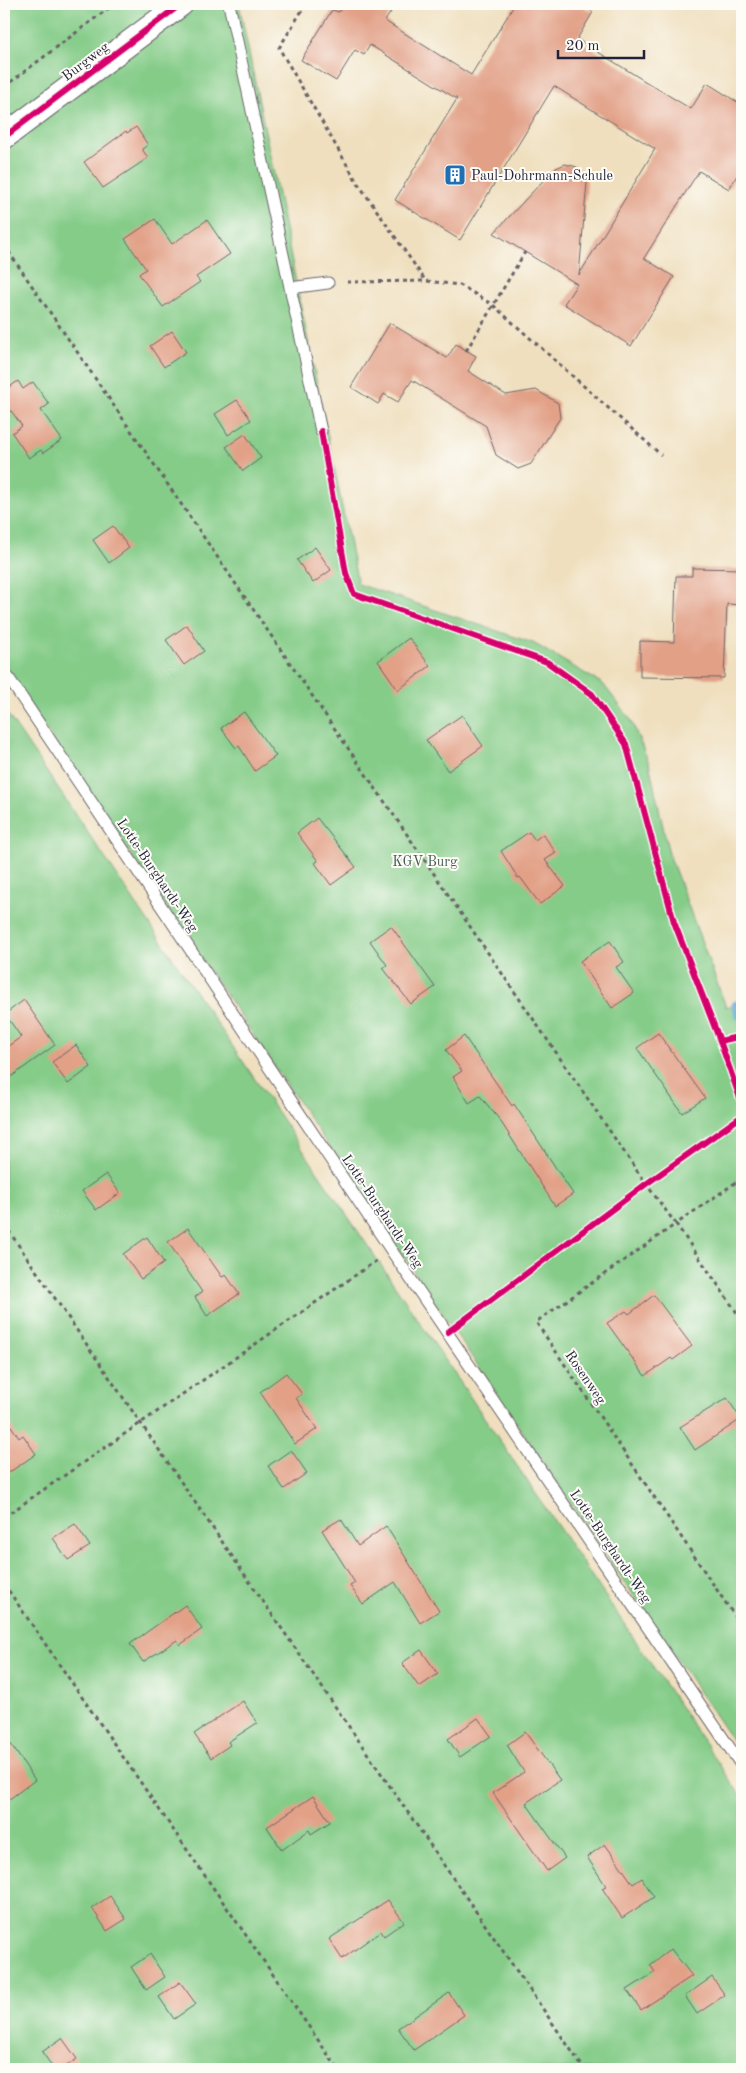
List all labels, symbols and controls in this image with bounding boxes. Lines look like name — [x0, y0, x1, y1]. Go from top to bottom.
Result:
scale bar — [558, 28, 645, 60]
text: 20 m — [566, 39, 600, 54]
street label: Burgweg — [60, 40, 112, 84]
building icon: Paul-Dohrmann-Schule — [443, 163, 467, 187]
place label: Paul-Dohrmann-Schule — [471, 169, 613, 183]
street label: Lotte-Burghardt-Weg — [114, 816, 201, 935]
park label: KGV Burg — [392, 855, 458, 869]
street label: Lotte-Burghardt-Weg — [339, 1152, 426, 1271]
street label: Rosenweg — [562, 1348, 608, 1407]
street label: Lotte-Burghardt-Weg — [567, 1487, 654, 1606]

